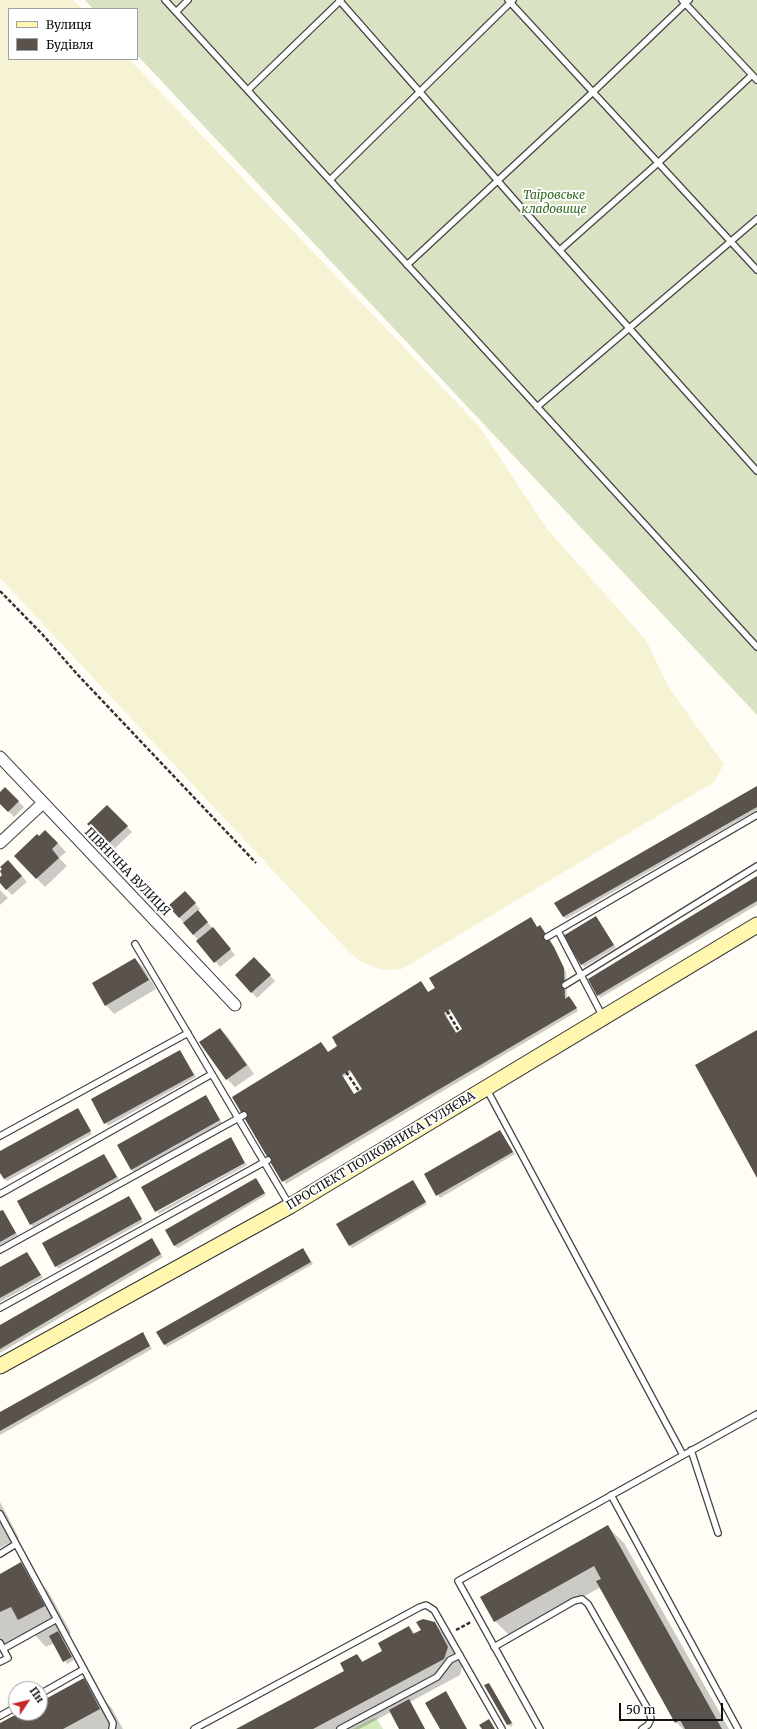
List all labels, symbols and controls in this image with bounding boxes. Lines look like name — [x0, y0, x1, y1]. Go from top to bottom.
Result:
legend — [8, 8, 138, 60]
text: Вулиця — [46, 17, 91, 32]
text: Будівля — [46, 37, 93, 52]
park label: Таїровське кладовище — [521, 189, 587, 217]
street label: ПІВНІЧНА ВУЛИЦЯ — [81, 825, 173, 919]
street label: ПРОСПЕКТ ПОЛКОВНИКА ГУЛЯЄВА — [284, 1089, 478, 1213]
north arrow — [8, 1681, 48, 1721]
text: Пн — [27, 1684, 47, 1705]
scale bar — [621, 1695, 725, 1721]
text: 50 m — [626, 1702, 655, 1717]

